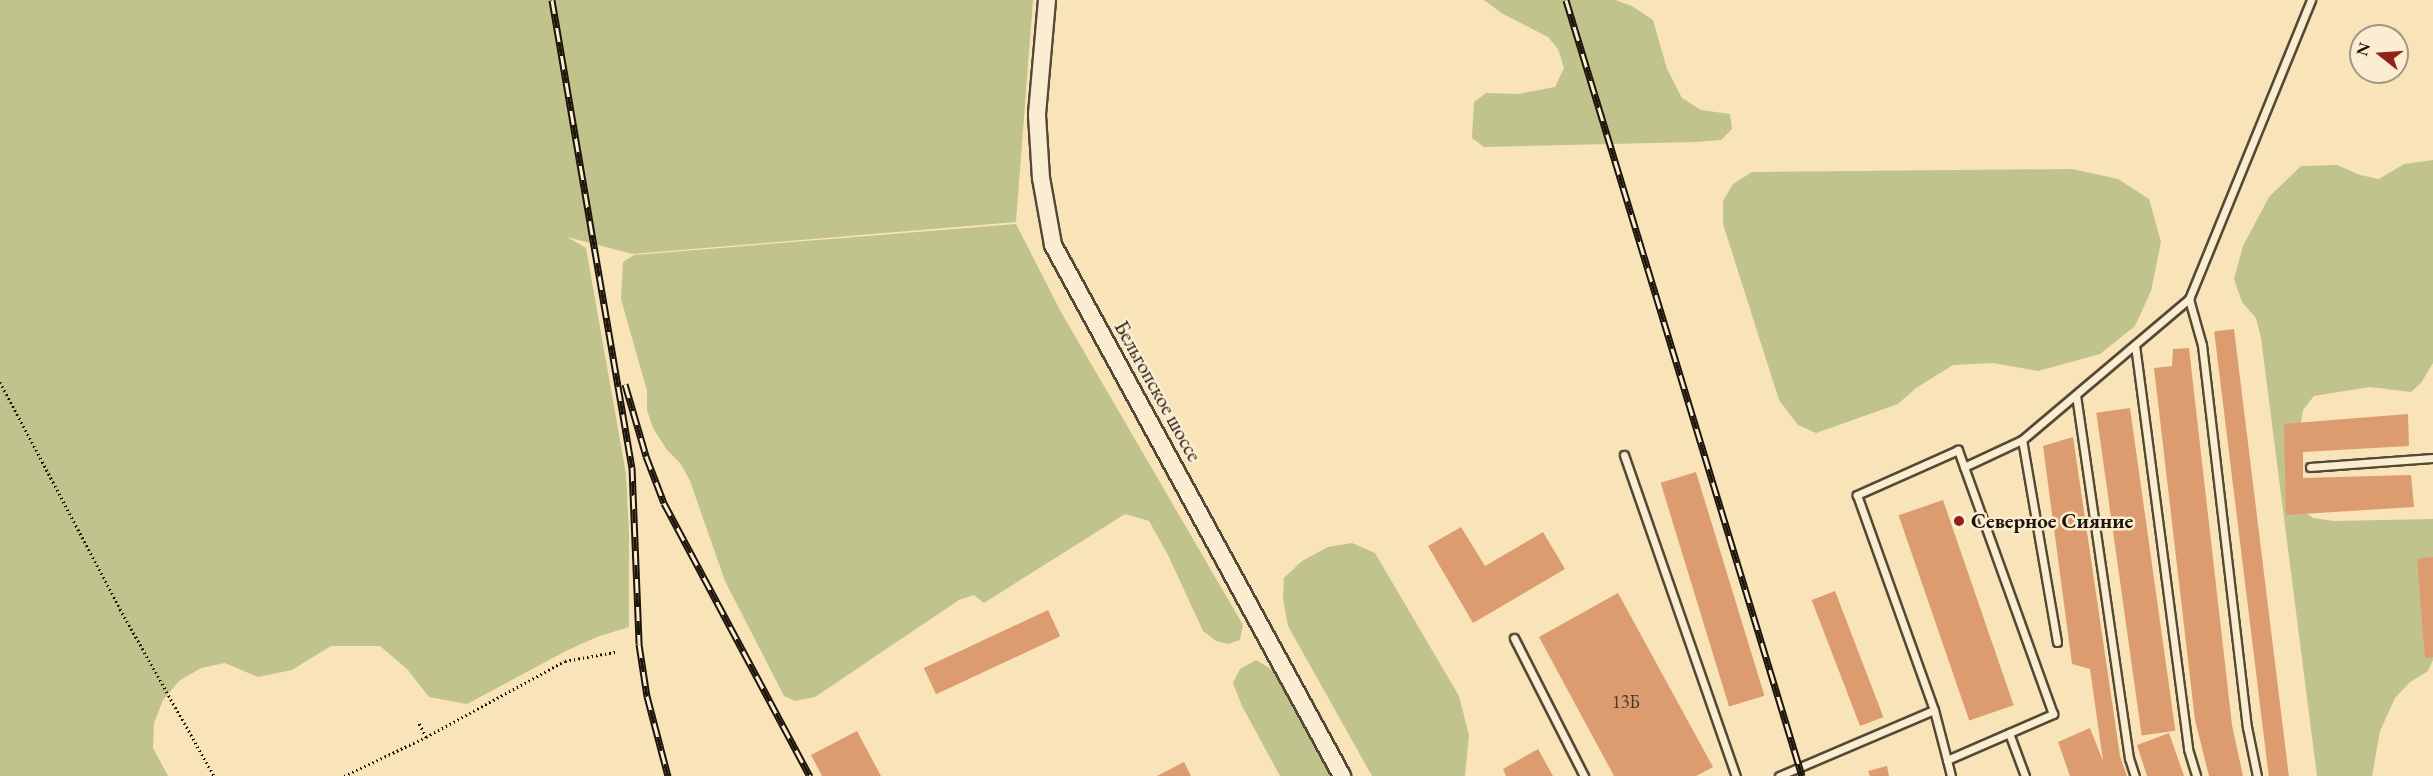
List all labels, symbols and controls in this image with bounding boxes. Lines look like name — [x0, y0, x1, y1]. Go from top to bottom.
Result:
north arrow — [2349, 24, 2409, 84]
text: N — [2351, 40, 2375, 58]
street label: Бельгопское шоссе — [1109, 316, 1207, 466]
place label: Северное Сияние — [1971, 508, 2133, 534]
marker: Северное Сияние — [1952, 514, 1966, 528]
house number: 13Б — [1612, 691, 1640, 713]

